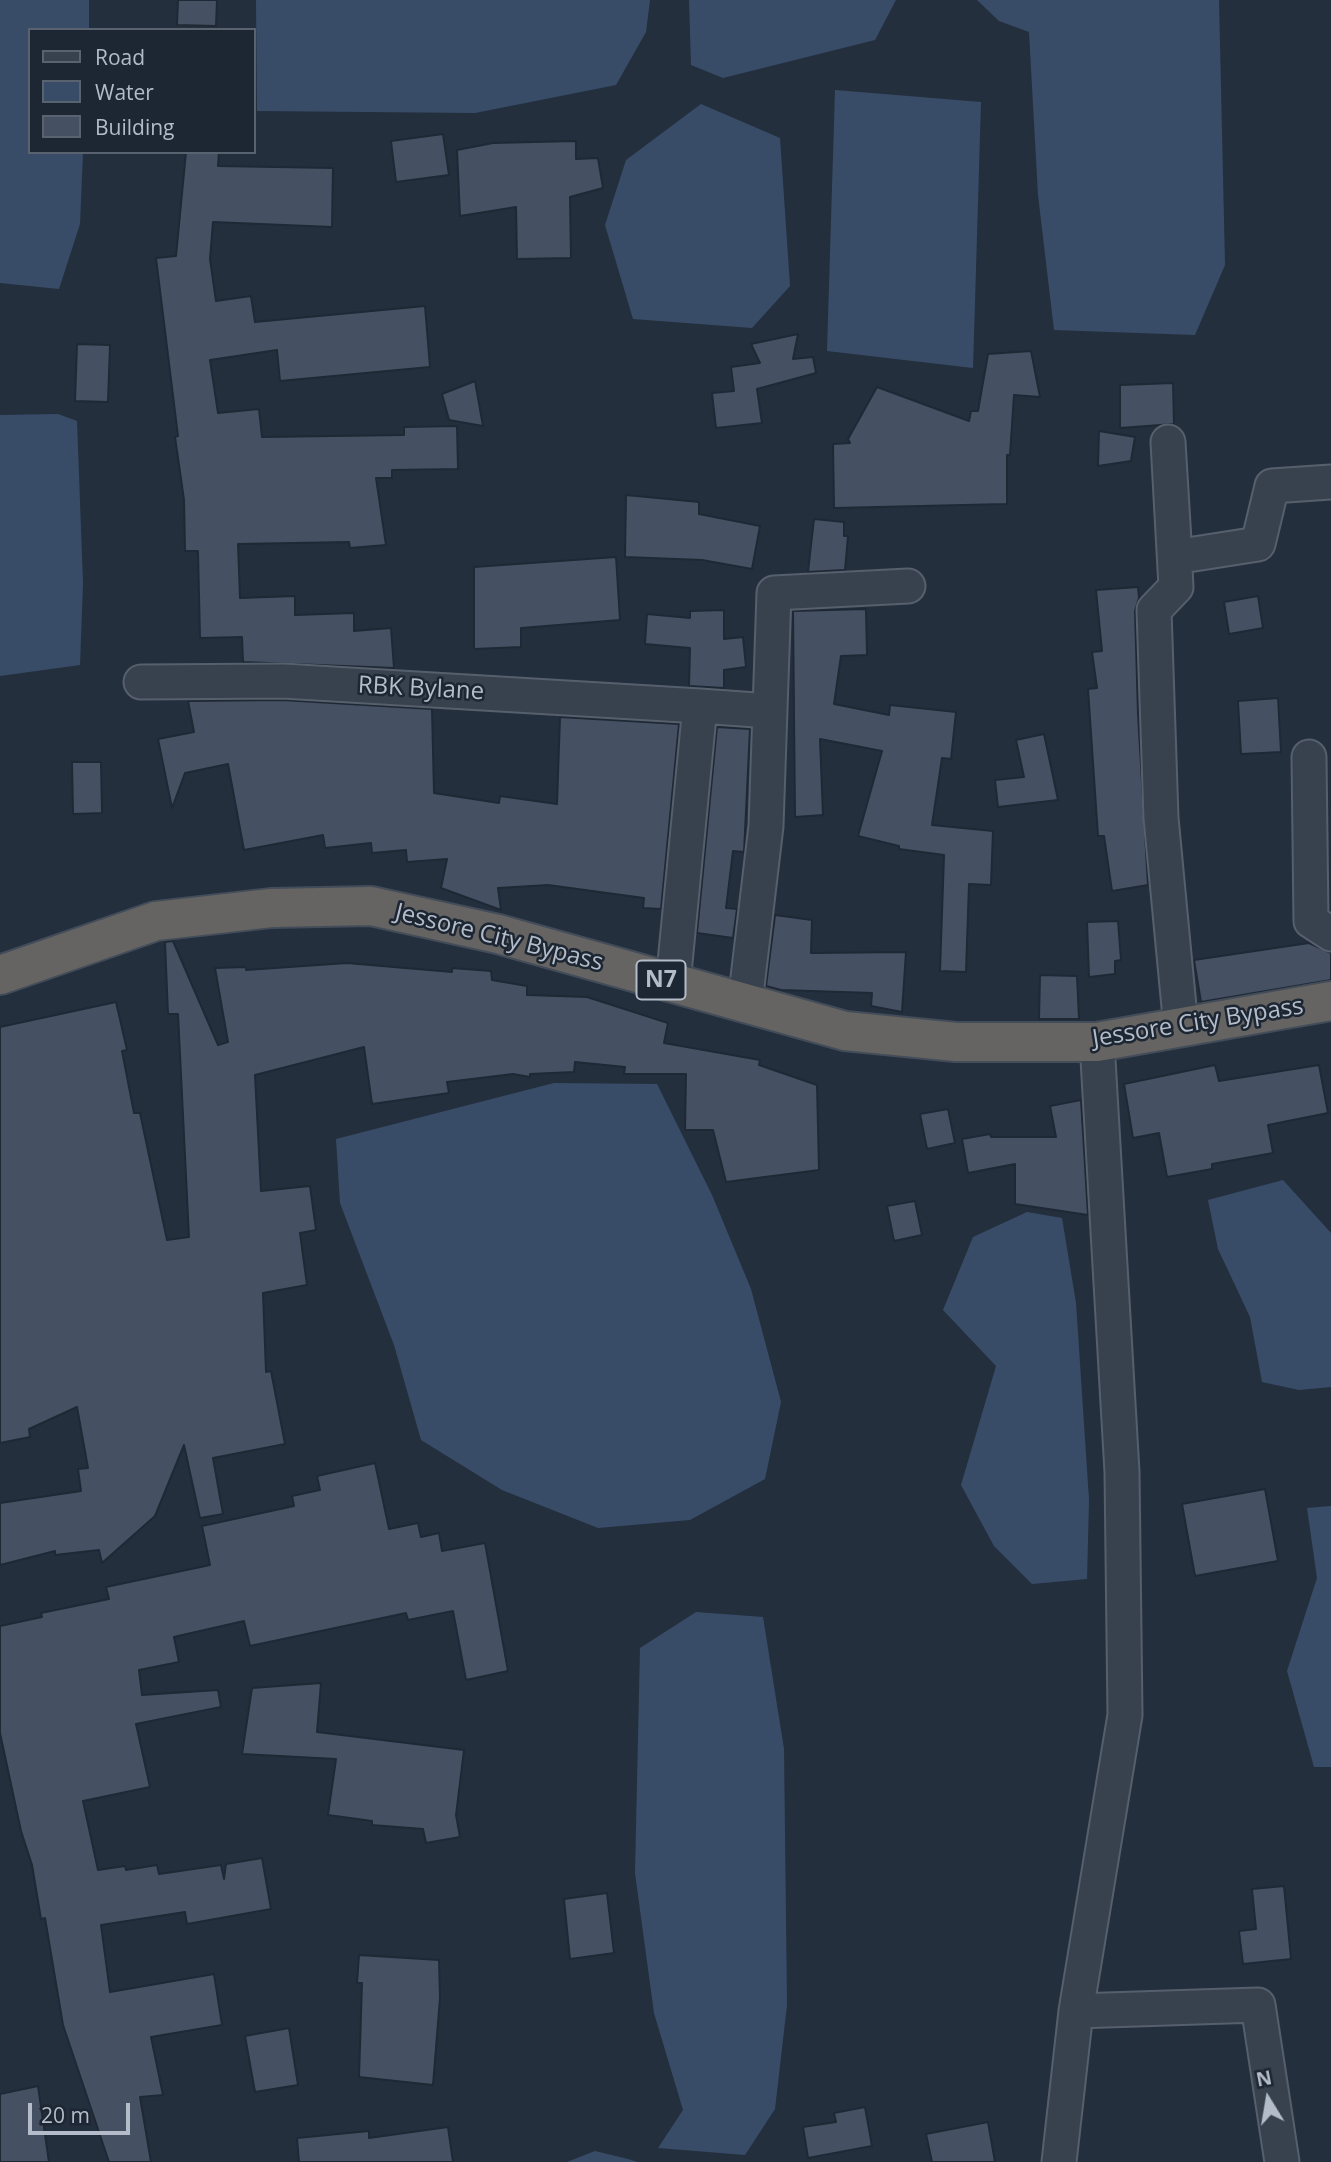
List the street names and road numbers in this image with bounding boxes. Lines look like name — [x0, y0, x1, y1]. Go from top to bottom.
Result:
street label: RBK Bylane — [357, 671, 485, 707]
street label: Jessore City Bypass — [392, 898, 606, 978]
road number: N7 — [636, 960, 686, 1000]
street label: Jessore City Bypass — [1090, 992, 1306, 1054]

